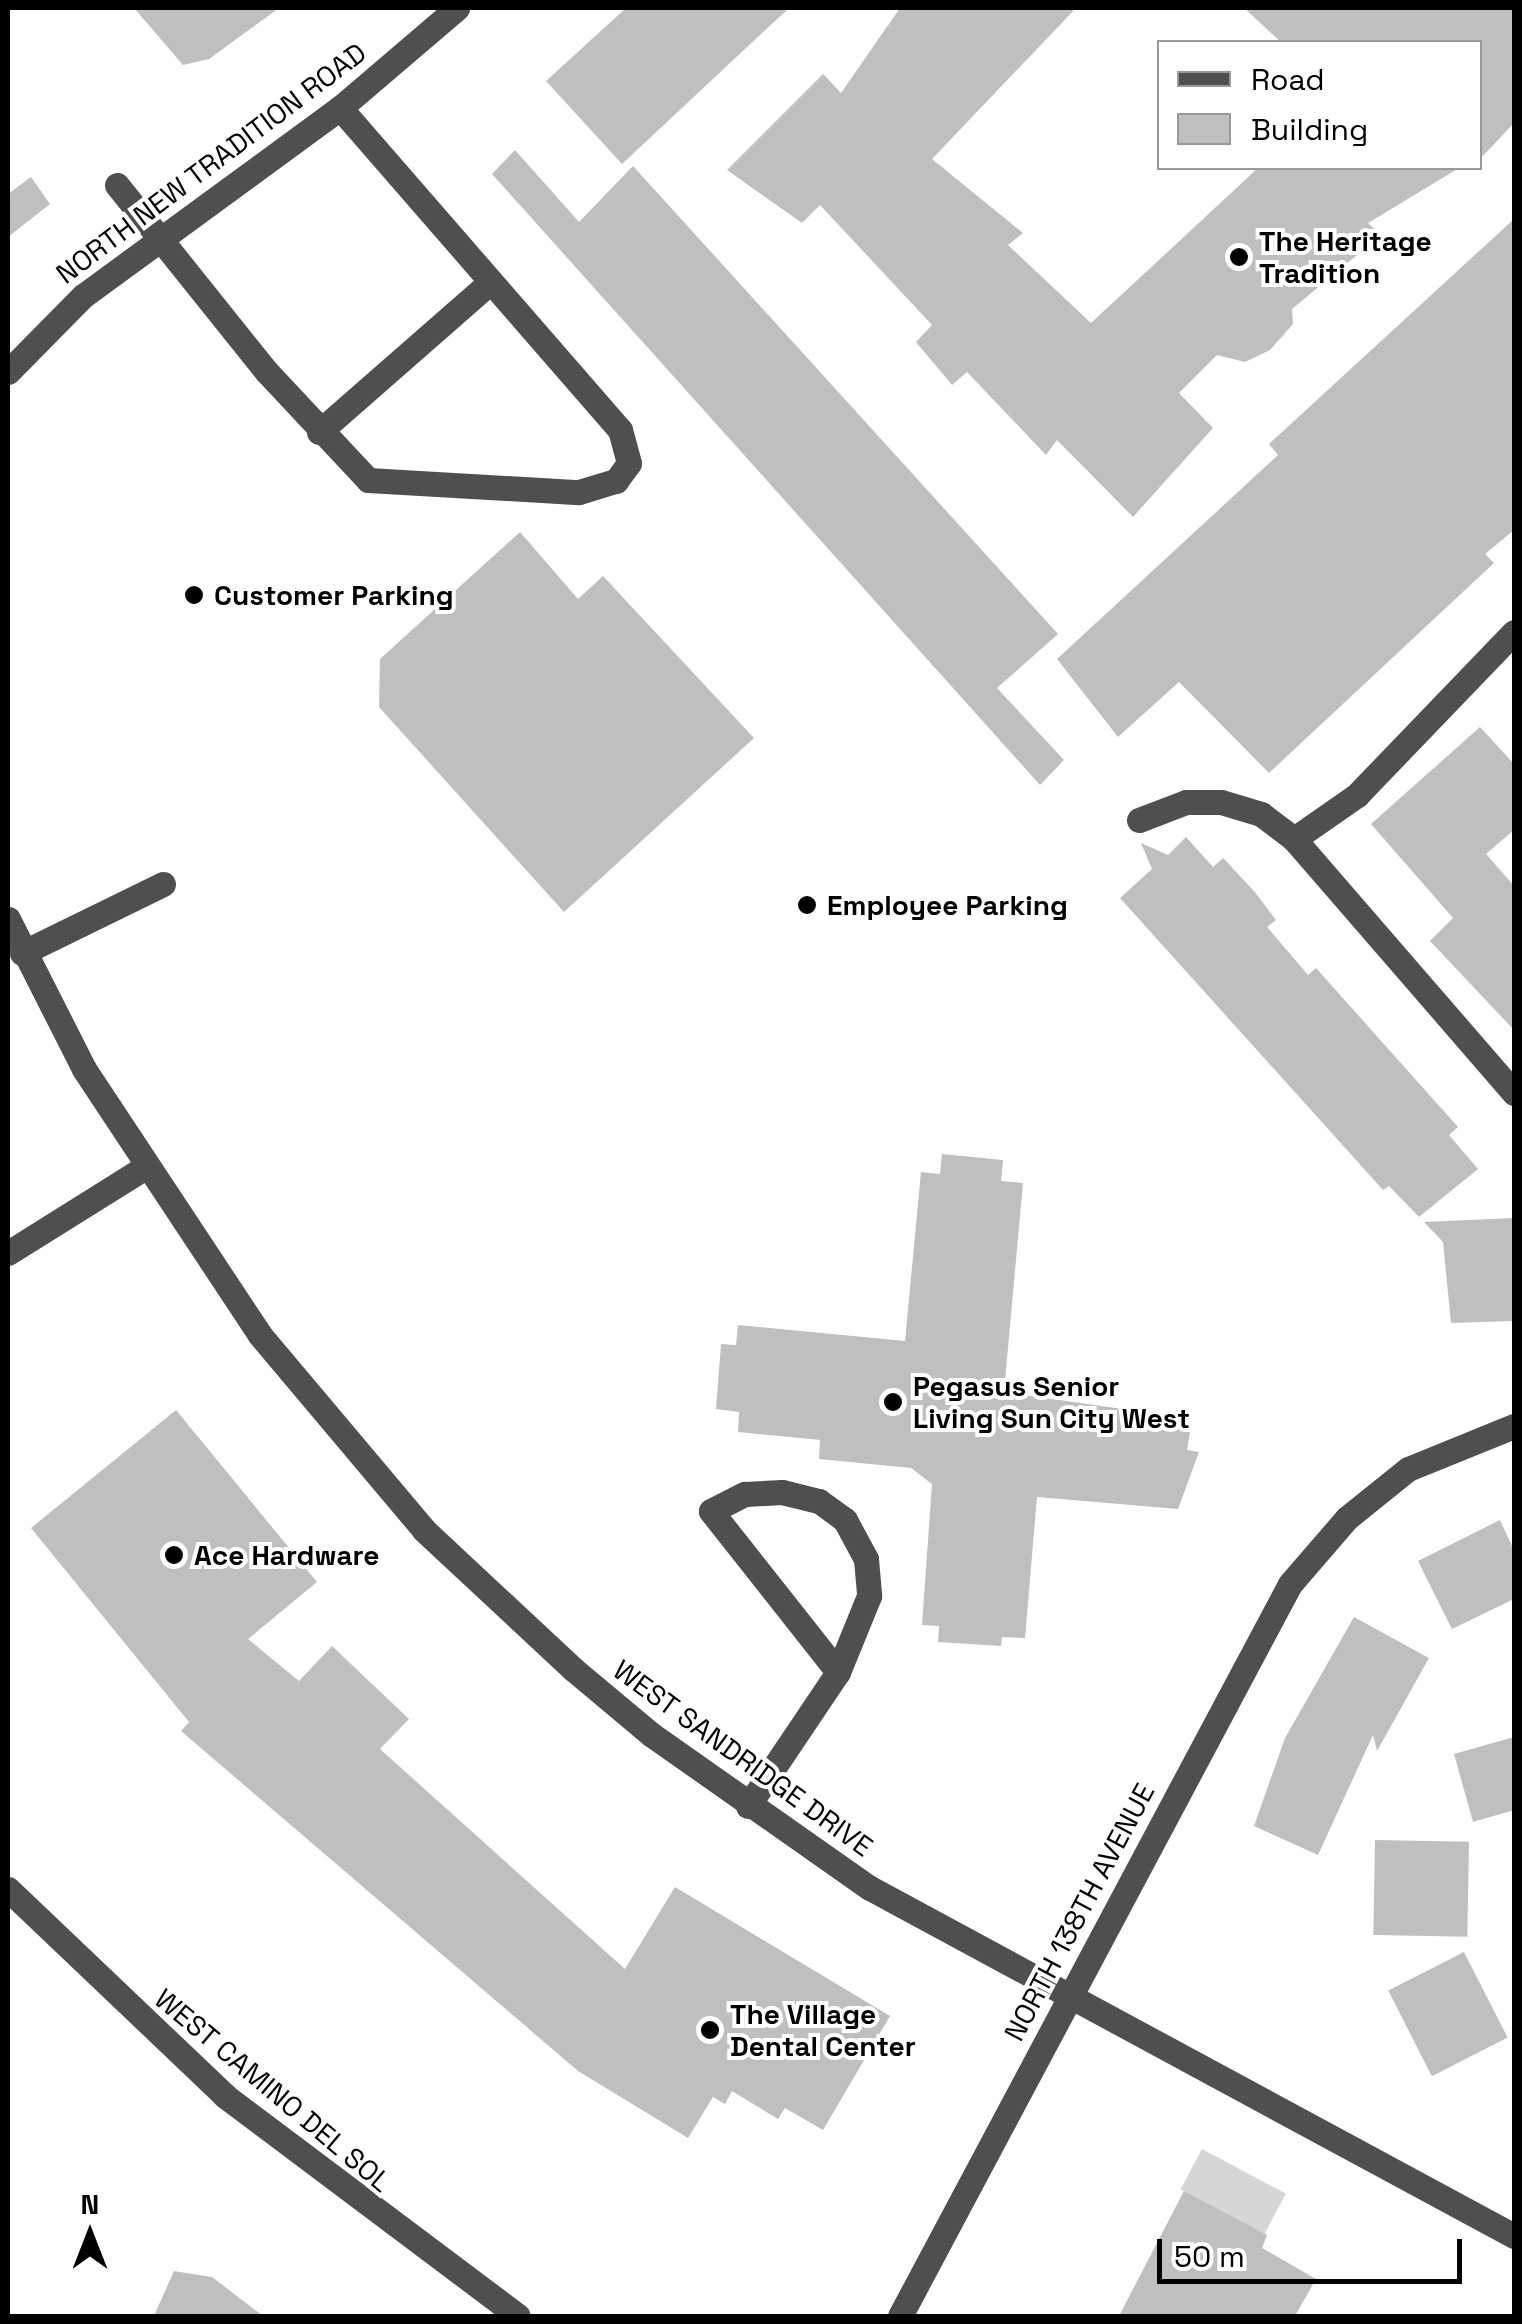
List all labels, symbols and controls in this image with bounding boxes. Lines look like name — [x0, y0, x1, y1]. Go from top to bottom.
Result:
street label: NORTH NEW TRADITION ROAD — [49, 35, 373, 291]
legend — [1157, 40, 1482, 170]
text: Road — [1251, 60, 1325, 99]
text: Building — [1251, 110, 1368, 149]
place label: The Heritage Tradition — [1259, 224, 1432, 290]
marker: The Heritage Tradition — [1228, 246, 1250, 268]
place label: Customer Parking — [214, 578, 454, 612]
marker: Customer Parking — [183, 584, 205, 606]
place label: Employee Parking — [827, 888, 1068, 922]
marker: Employee Parking — [796, 894, 818, 916]
place label: Pegasus Senior Living Sun City West — [913, 1369, 1190, 1435]
marker: Pegasus Senior Living Sun City West — [882, 1391, 904, 1413]
place label: Ace Hardware — [194, 1538, 379, 1572]
marker: Ace Hardware — [163, 1544, 185, 1566]
street label: WEST SANDRIDGE DRIVE — [607, 1652, 879, 1864]
street label: NORTH 138TH AVENUE — [997, 1777, 1161, 2047]
street label: WEST CAMINO DEL SOL — [148, 1981, 398, 2199]
place label: The Village Dental Center — [730, 1997, 916, 2063]
marker: The Village Dental Center — [699, 2019, 721, 2041]
north arrow — [40, 2184, 140, 2284]
text: N — [81, 2186, 99, 2222]
scale bar — [1162, 2219, 1467, 2281]
text: 50 m — [1174, 2237, 1245, 2276]

